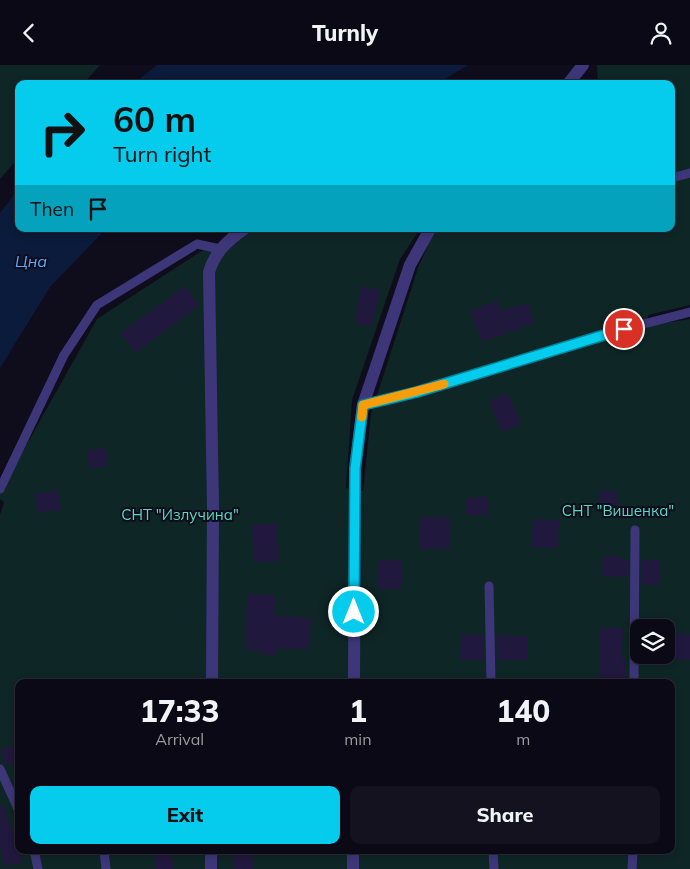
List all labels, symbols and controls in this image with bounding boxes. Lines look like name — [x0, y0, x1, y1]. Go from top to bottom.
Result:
icon: back — [15, 19, 43, 47]
text: Turnly — [312, 19, 378, 47]
icon: person — [647, 19, 675, 47]
text: 60 m — [113, 97, 196, 141]
icon: right — [30, 100, 95, 165]
text: Turn right — [113, 140, 211, 168]
icon: arrive — [84, 195, 112, 223]
text: Then — [30, 197, 74, 221]
water label: Цна — [15, 251, 47, 271]
pin — [603, 308, 645, 350]
icon: arrive — [610, 315, 638, 343]
park label: СНТ "Вишенка" — [562, 501, 674, 520]
park label: СНТ "Излучина" — [121, 505, 239, 524]
position arrow — [327, 585, 379, 637]
map controls — [630, 619, 675, 664]
button: layers — [630, 619, 675, 664]
text: 17:33 — [140, 692, 220, 730]
text: 1 — [349, 692, 367, 730]
text: 140 — [496, 692, 550, 730]
text: Arrival — [155, 729, 204, 749]
text: min — [344, 729, 372, 749]
text: m — [516, 729, 530, 749]
button: Exit — [30, 786, 340, 844]
button: Share — [350, 786, 660, 844]

